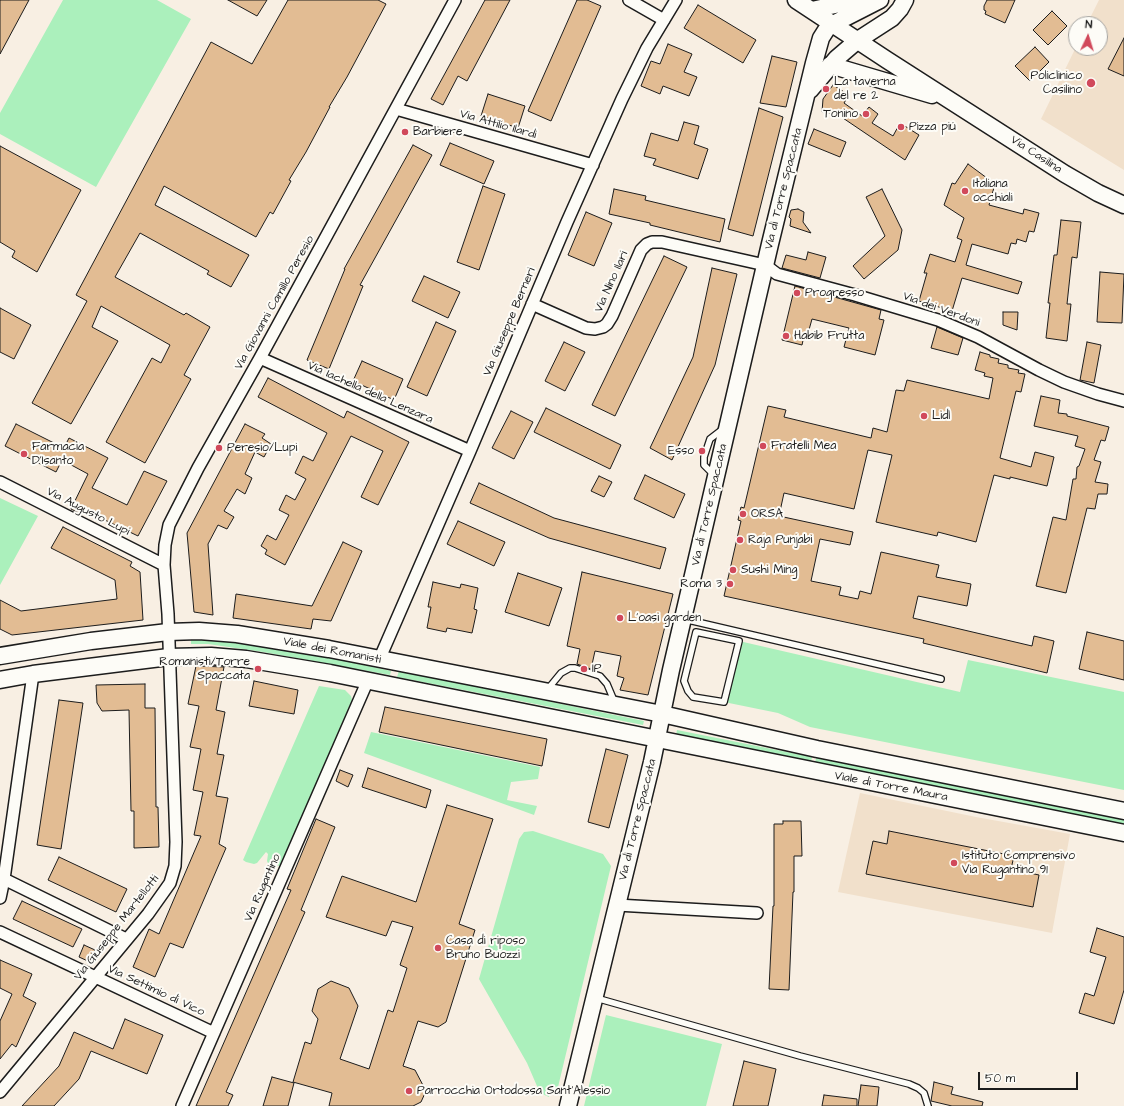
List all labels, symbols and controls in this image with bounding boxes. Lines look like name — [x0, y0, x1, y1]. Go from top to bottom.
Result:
north arrow — [1068, 16, 1108, 56]
text: N — [1085, 17, 1093, 32]
place label: Policlinico Casilino — [1030, 69, 1082, 97]
place label: La taverna del re 2 — [834, 75, 896, 103]
marker: Policlinico Casilino — [1085, 77, 1097, 89]
marker: La taverna del re 2 — [821, 84, 831, 94]
street label: Via Attilio Ilardi — [458, 107, 538, 143]
place label: Tonino — [823, 107, 858, 121]
marker: Tonino — [861, 109, 871, 119]
place label: Pizza piú — [909, 120, 956, 134]
marker: Pizza piú — [896, 122, 906, 132]
place label: Barbiere — [413, 125, 462, 139]
marker: Barbiere — [400, 127, 410, 137]
street label: Via di Torre Spaccata — [762, 127, 806, 251]
street label: Via Casilina — [1008, 133, 1064, 177]
place label: Italiana occhiali — [973, 177, 1013, 205]
marker: Italiana occhiali — [960, 186, 970, 196]
street label: Via Giovanni Camillo Peresio — [232, 233, 318, 373]
street label: Via Nino Ilari — [592, 249, 632, 315]
street label: Via Giuseppe Berneri — [481, 266, 539, 378]
place label: Progresso — [805, 286, 864, 300]
marker: Progresso — [792, 288, 802, 298]
street label: Via dei Verdoni — [901, 289, 981, 331]
place label: Habib Frutta — [794, 329, 864, 343]
marker: Habib Frutta — [781, 331, 791, 341]
street label: Via Iachella della Lenzara — [305, 359, 435, 427]
place label: Lidl — [932, 409, 950, 423]
marker: Lidl — [919, 411, 929, 421]
place label: Fratelli Mea — [771, 439, 836, 453]
place label: Farmacia D’Isanto — [32, 440, 84, 468]
place label: Peresio/Lupi — [227, 441, 297, 455]
marker: Fratelli Mea — [758, 441, 768, 451]
marker: Peresio/Lupi — [214, 443, 224, 453]
street label: Via di Torre Spaccata — [689, 443, 731, 567]
place label: Esso — [668, 444, 694, 458]
marker: Esso — [697, 446, 707, 456]
marker: Farmacia D’Isanto — [19, 449, 29, 459]
street label: Via Augusto Lupi — [44, 485, 132, 539]
place label: ORSA — [751, 507, 783, 521]
marker: ORSA — [738, 509, 748, 519]
place label: Raja Punjabi — [748, 533, 812, 547]
marker: Raja Punjabi — [735, 535, 745, 545]
place label: Sushi Ming — [741, 563, 797, 577]
marker: Sushi Ming — [728, 565, 738, 575]
place label: Roma 3 — [680, 577, 722, 591]
marker: Roma 3 — [725, 579, 735, 589]
place label: L'oasi garden — [628, 611, 701, 625]
marker: L'oasi garden — [615, 613, 625, 623]
street label: Viale dei Romanisti — [282, 634, 382, 668]
place label: Romanisti/Torre Spaccata — [159, 655, 250, 683]
place label: IP — [592, 662, 601, 676]
marker: Romanisti/Torre Spaccata — [253, 664, 263, 674]
marker: IP — [579, 664, 589, 674]
street label: Via di Torre Spaccata — [616, 758, 660, 882]
street label: Viale di Torre Maura — [833, 769, 949, 805]
place label: Istituto Comprensivo Via Rugantino 91 — [962, 849, 1075, 877]
street label: Via Rugantino — [242, 852, 284, 924]
marker: Istituto Comprensivo Via Rugantino 91 — [949, 858, 959, 868]
street label: Via Giuseppe Martellotti — [71, 872, 163, 984]
place label: Casa di riposo Bruno Buozzi — [446, 934, 525, 962]
marker: Casa di riposo Bruno Buozzi — [433, 943, 443, 953]
street label: Via Settimio di Vico — [105, 962, 207, 1020]
scale bar — [980, 1064, 1080, 1090]
text: 50 m — [985, 1070, 1015, 1087]
place label: Parrocchia Ortodossa Sant'Alessio — [417, 1084, 610, 1098]
marker: Parrocchia Ortodossa Sant'Alessio — [404, 1086, 414, 1096]

